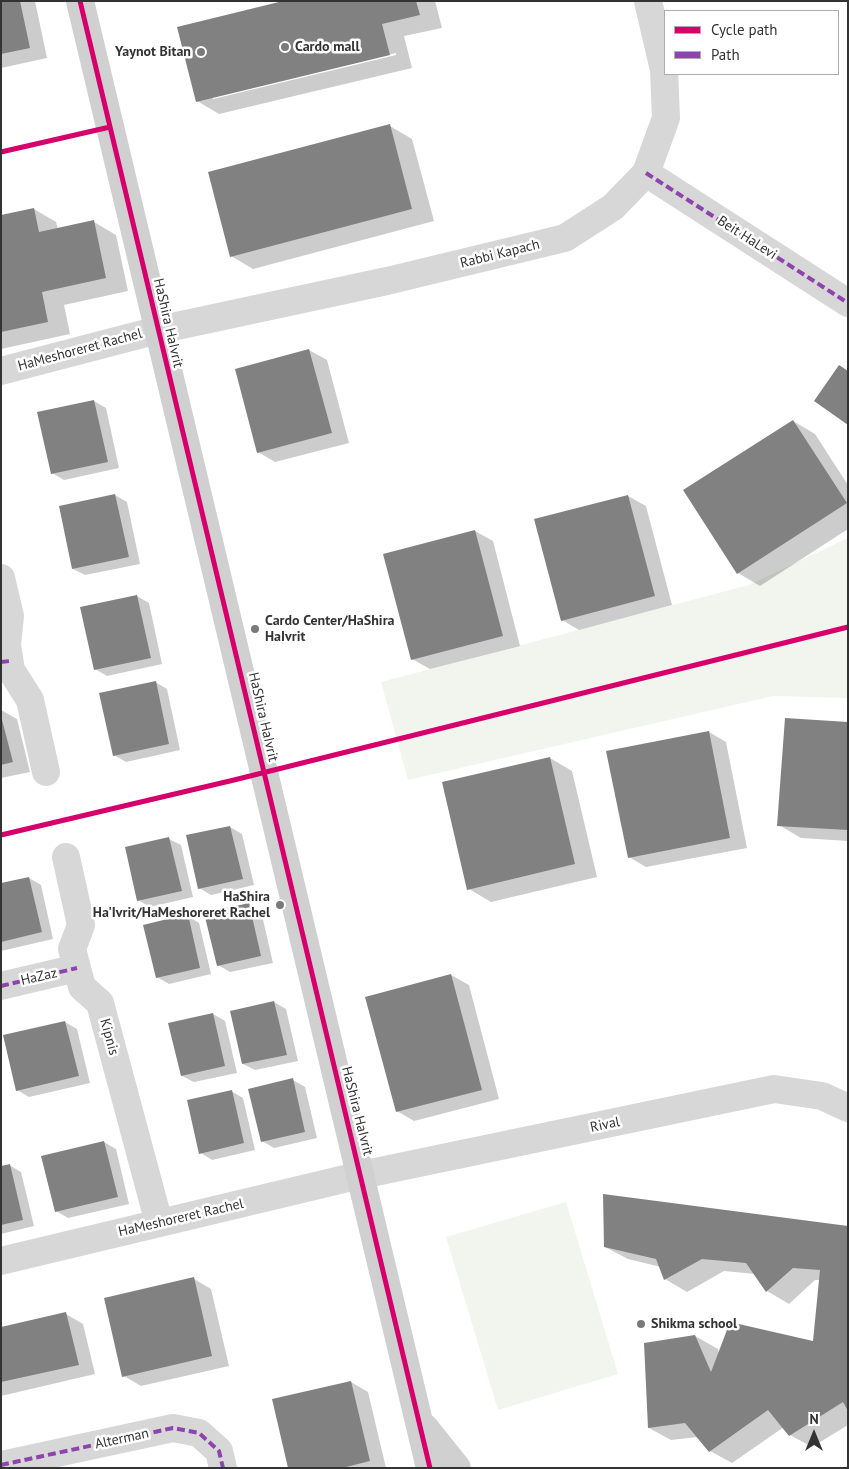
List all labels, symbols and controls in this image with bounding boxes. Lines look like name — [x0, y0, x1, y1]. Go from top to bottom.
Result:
legend — [664, 10, 839, 75]
text: Cycle path — [711, 20, 777, 39]
place label: Cardo mall — [295, 39, 360, 55]
marker: Cardo mall — [279, 41, 291, 53]
place label: Yaynot Bitan — [115, 44, 191, 60]
text: Path — [711, 45, 740, 64]
marker: Yaynot Bitan — [195, 46, 207, 58]
street label: Beit HaLevi — [714, 213, 780, 263]
street label: Rabbi Kapach — [459, 236, 541, 272]
street label: HaShira HaIvrit — [150, 277, 186, 369]
street label: HaMeshoreret Rachel — [16, 325, 144, 375]
place label: Cardo Center/HaShira HaIvrit — [265, 613, 394, 646]
marker: Cardo Center/HaShira HaIvrit — [249, 623, 261, 635]
street label: HaShira HaIvrit — [245, 671, 281, 763]
place label: HaShira Ha'Ivrit/HaMeshoreret Rachel — [93, 889, 270, 922]
marker: HaShira Ha'Ivrit/HaMeshoreret Rachel — [274, 899, 286, 911]
street label: HaZaz — [19, 965, 59, 989]
street label: Kipnis — [96, 1017, 122, 1057]
street label: HaShira HaIvrit — [338, 1065, 376, 1157]
street label: Rival — [589, 1114, 621, 1136]
street label: HaMeshoreret Rachel — [117, 1195, 245, 1241]
place label: Shikma school — [651, 1316, 737, 1332]
marker: Shikma school — [635, 1318, 647, 1330]
north arrow — [789, 1409, 839, 1459]
text: N — [809, 1410, 819, 1428]
street label: Alterman — [93, 1425, 151, 1453]

